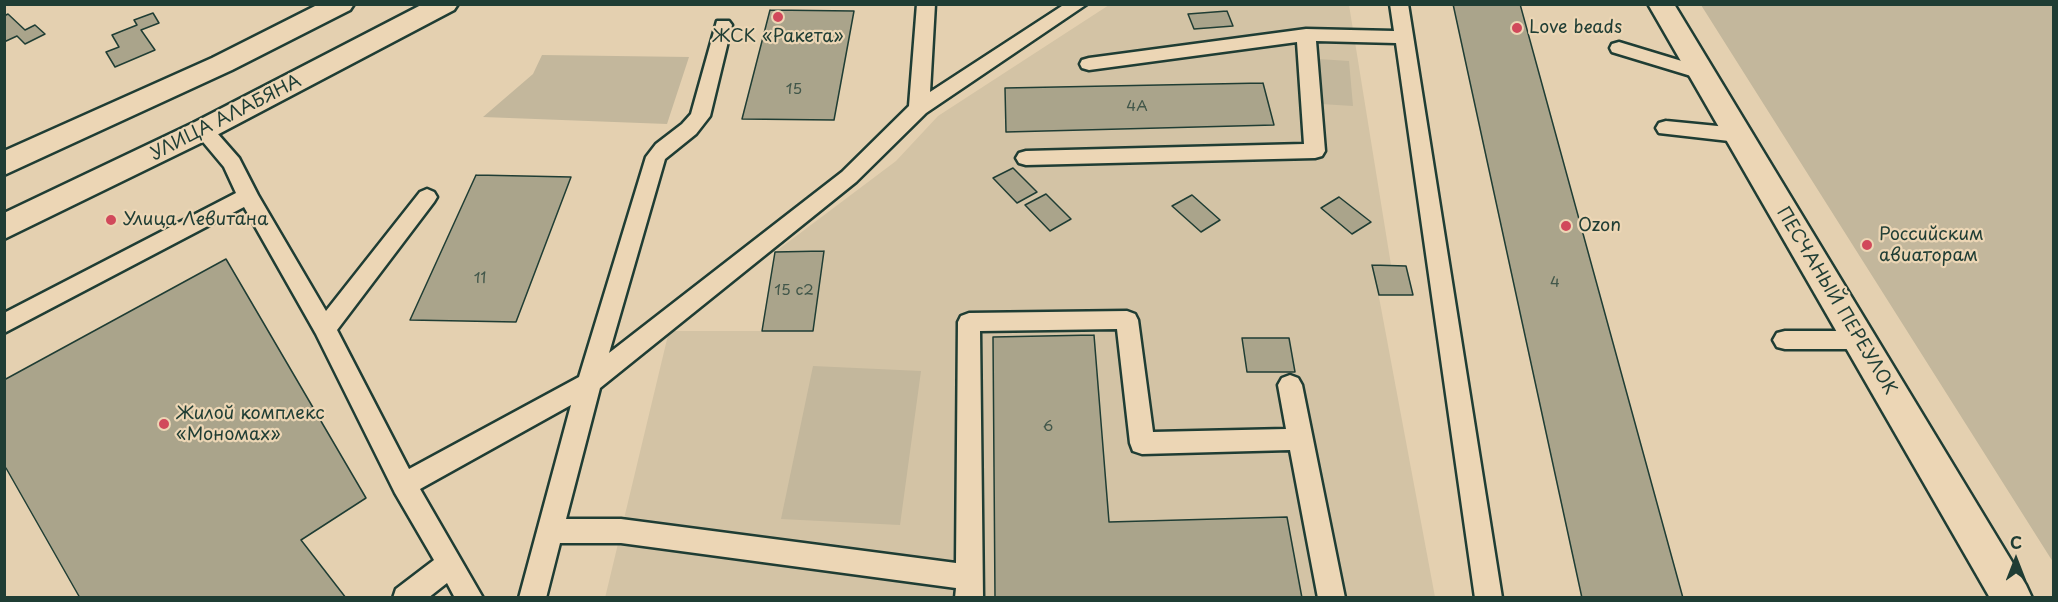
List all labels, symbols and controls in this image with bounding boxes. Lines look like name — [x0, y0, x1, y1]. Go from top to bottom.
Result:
marker: ЖСК «Ракета» — [771, 10, 785, 24]
place label: Love beads — [1529, 17, 1622, 39]
marker: Love beads — [1510, 21, 1524, 35]
place label: ЖСК «Ракета» — [712, 26, 844, 48]
street label: УЛИЦА АЛАБЯНА — [147, 71, 305, 165]
house number: 15 — [786, 81, 802, 99]
house number: 4А — [1126, 98, 1148, 116]
street label: ПЕСЧАНЫЙ ПЕРЕУЛОК — [1771, 203, 1901, 399]
place label: Улица Левитана — [123, 209, 268, 231]
marker: Улица Левитана — [104, 213, 118, 227]
place label: Ozon — [1578, 215, 1621, 237]
marker: Ozon — [1559, 219, 1573, 233]
place label: Российским авиаторам — [1879, 224, 1984, 266]
marker: Российским авиаторам — [1860, 238, 1874, 252]
house number: 11 — [474, 270, 486, 288]
house number: 4 — [1550, 274, 1560, 292]
house number: 15 с2 — [774, 282, 814, 300]
place label: Жилой комплекс «Мономах» — [176, 403, 325, 446]
marker: Жилой комплекс «Мономах» — [157, 417, 171, 431]
house number: 6 — [1043, 418, 1053, 436]
north arrow — [1986, 530, 2046, 590]
text: С — [2010, 530, 2022, 554]

